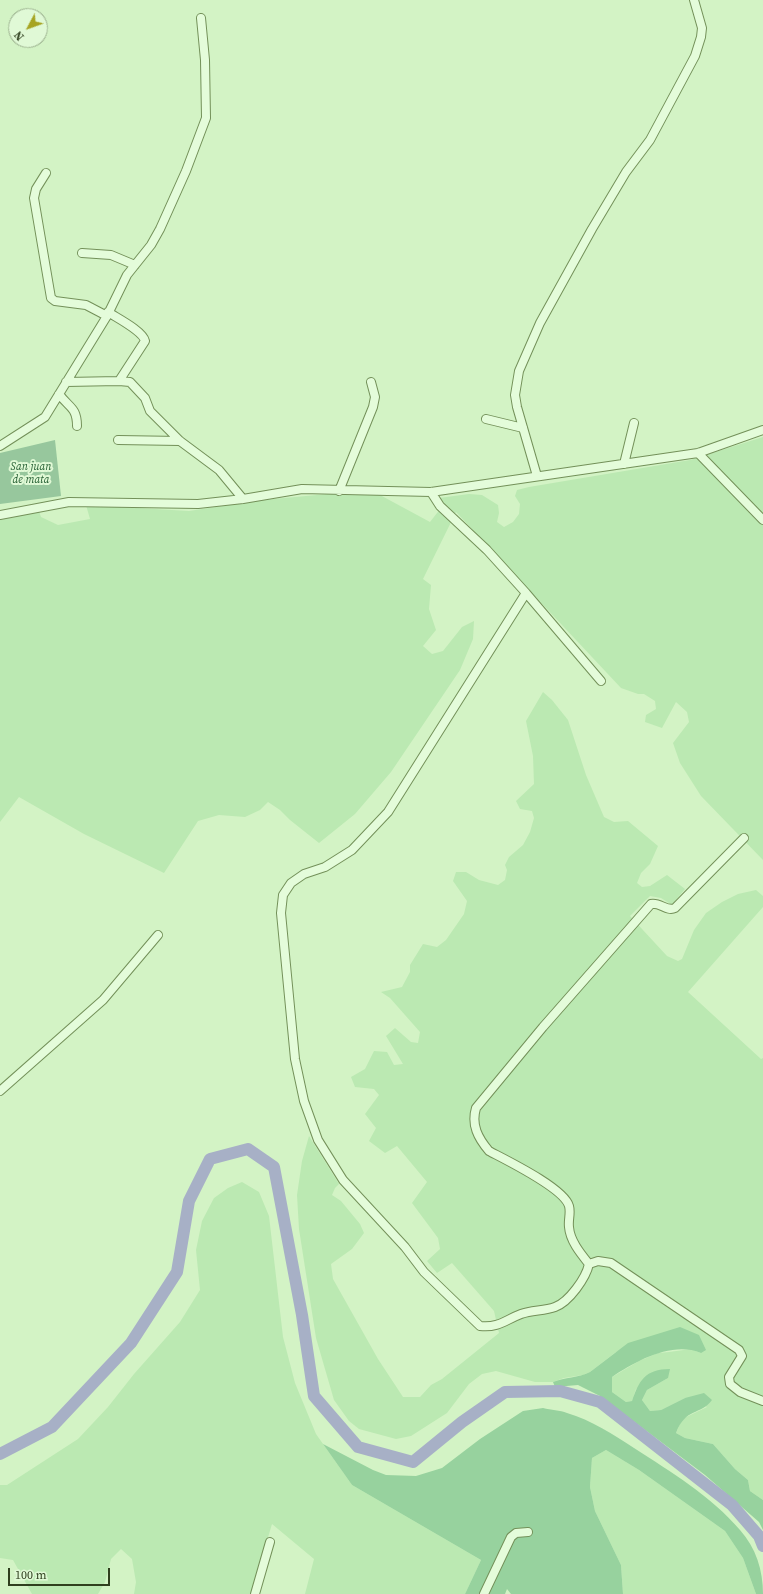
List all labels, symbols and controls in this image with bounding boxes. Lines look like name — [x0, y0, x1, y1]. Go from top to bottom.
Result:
north arrow — [8, 8, 48, 48]
text: N — [11, 28, 28, 43]
park label: San juan de mata — [11, 460, 51, 486]
scale bar — [10, 1560, 112, 1586]
text: 100 m — [15, 1567, 47, 1583]

